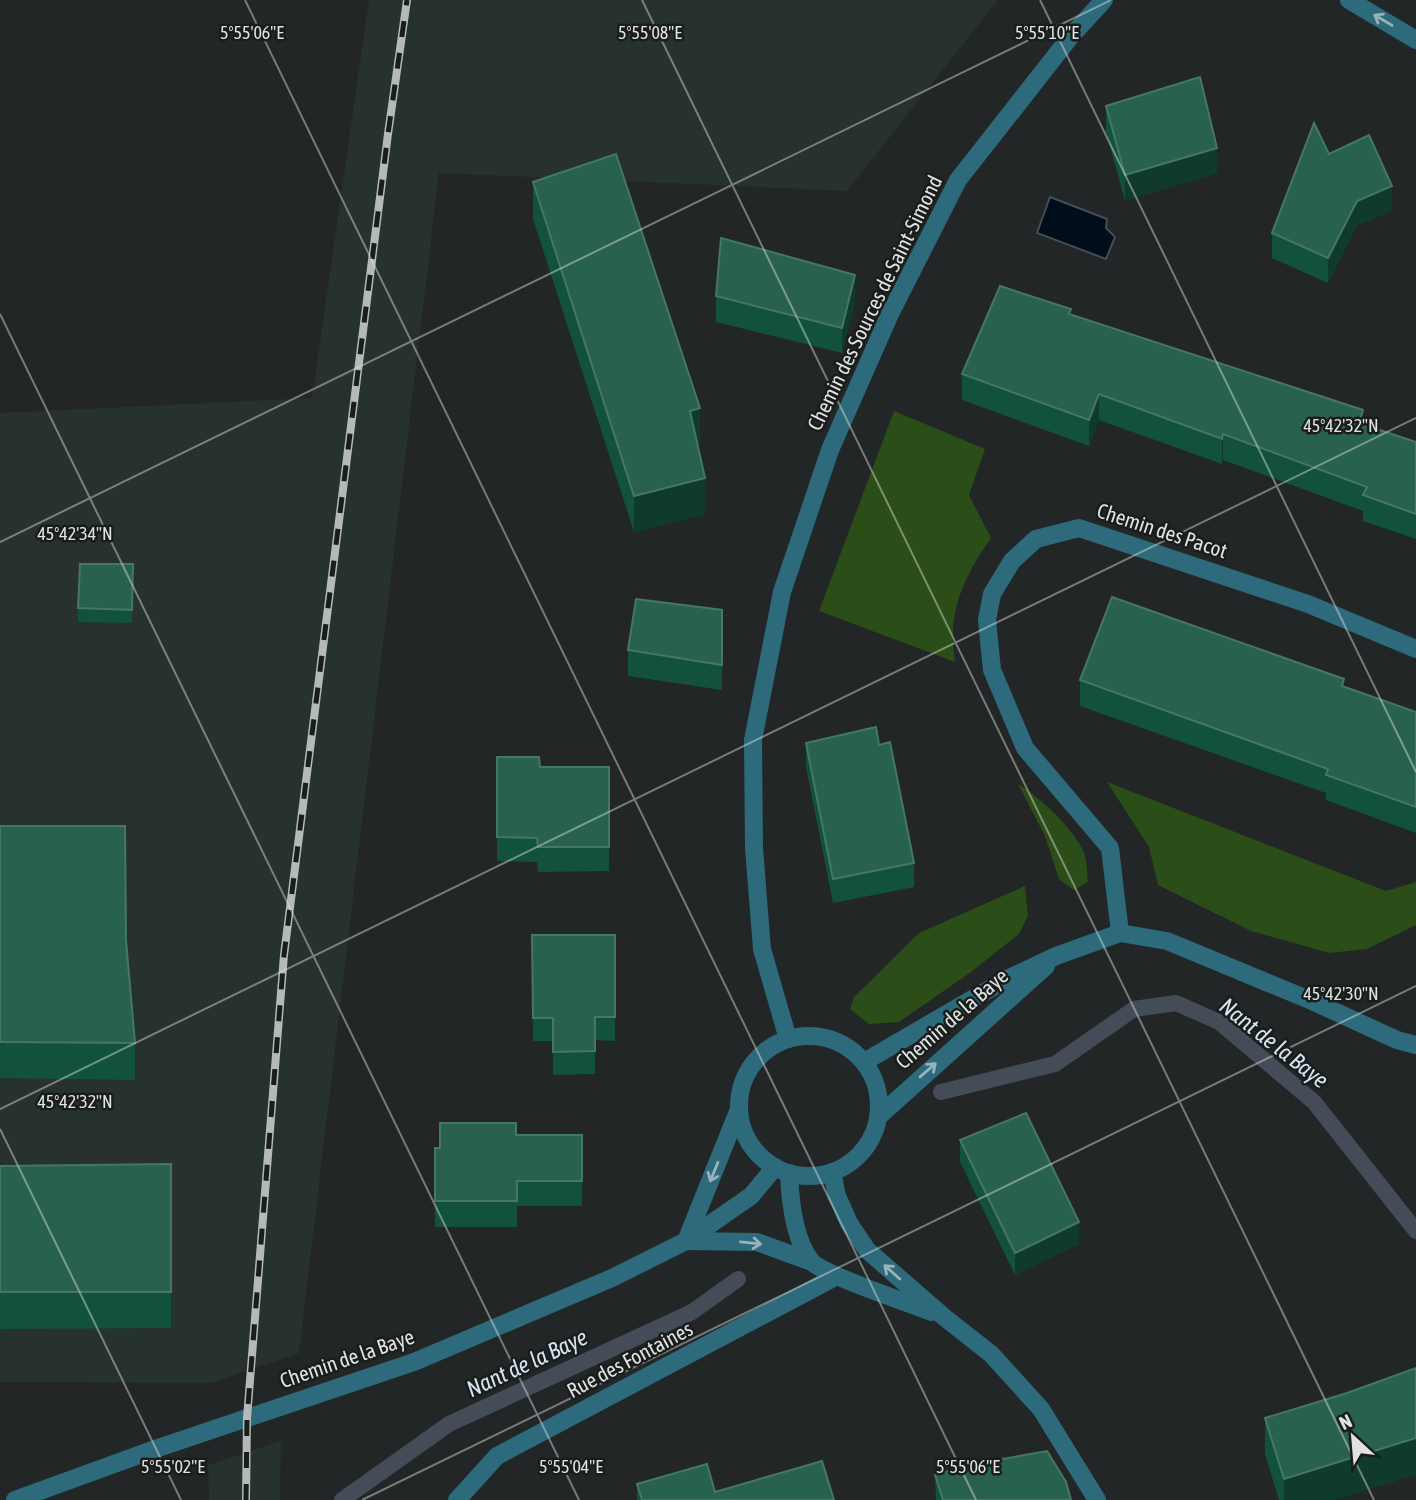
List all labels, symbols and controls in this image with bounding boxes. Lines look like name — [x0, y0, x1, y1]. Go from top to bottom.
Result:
one-way arrow — [1373, 13, 1393, 27]
text: 5°55'06"E — [220, 22, 284, 43]
text: 5°55'08"E — [618, 22, 682, 43]
text: 5°55'10"E — [1015, 22, 1079, 43]
street label: Chemin des Sources de Saint-Simond — [802, 171, 946, 434]
text: 45°42'32"N — [1303, 415, 1379, 436]
street label: Chemin des Pacot — [1094, 498, 1230, 562]
text: 45°42'34"N — [37, 523, 113, 544]
street label: Chemin de la Baye — [890, 963, 1012, 1073]
text: 45°42'30"N — [1303, 983, 1379, 1004]
water label: Nant de la Baye — [1215, 993, 1333, 1093]
one-way arrow — [919, 1062, 937, 1078]
text: 45°42'32"N — [37, 1091, 113, 1112]
one-way arrow — [707, 1161, 720, 1183]
one-way arrow — [739, 1237, 762, 1250]
one-way arrow — [883, 1264, 901, 1280]
street label: Rue des Fontaines — [563, 1316, 696, 1402]
street label: Chemin de la Baye — [276, 1324, 417, 1392]
water label: Nant de la Baye — [462, 1324, 592, 1402]
north arrow — [1318, 1402, 1388, 1472]
text: N — [1336, 1409, 1355, 1434]
text: 5°55'02"E — [141, 1456, 205, 1477]
text: 5°55'04"E — [539, 1456, 603, 1477]
text: 5°55'06"E — [936, 1456, 1000, 1477]

